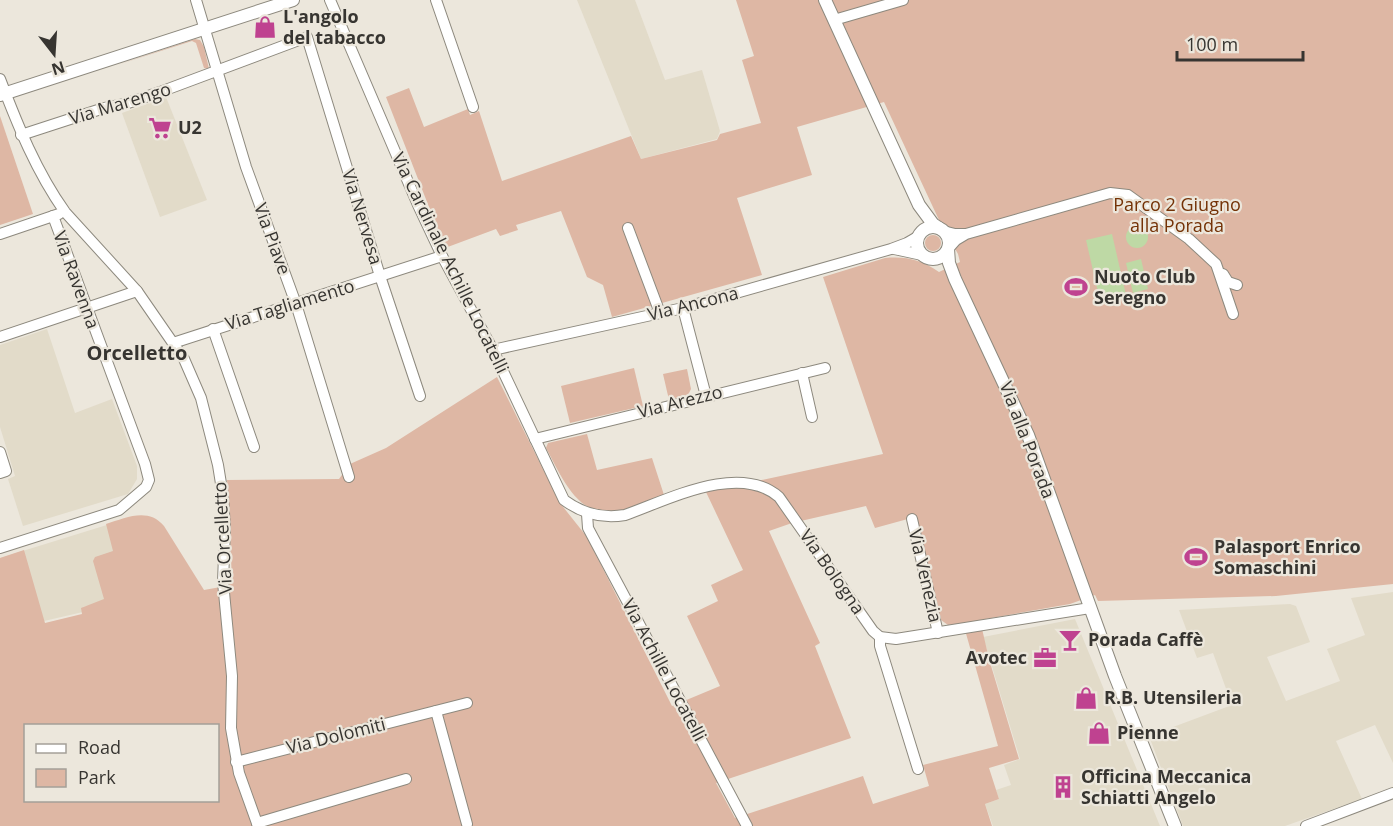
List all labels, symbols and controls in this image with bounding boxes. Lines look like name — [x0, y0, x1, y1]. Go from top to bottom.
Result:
place label: L'angolo del tabacco — [283, 4, 386, 49]
shop icon: L'angolo del tabacco — [252, 14, 278, 40]
north arrow — [24, 24, 84, 84]
scale bar — [1177, 24, 1303, 62]
text: 100 m — [1186, 32, 1238, 56]
text: N — [49, 56, 68, 81]
street label: Via Marengo — [66, 76, 174, 130]
supermarket icon: U2 — [147, 115, 173, 141]
place label: U2 — [178, 115, 202, 139]
street label: Via Cardinale Achille Locatelli — [387, 148, 515, 377]
street label: Via Nervesa — [337, 166, 389, 267]
park label: Parco 2 Giugno alla Porada — [1113, 192, 1241, 237]
street label: Via Piave — [249, 200, 297, 278]
street label: Via Ravenna — [48, 228, 106, 332]
place label: Nuoto Club Seregno — [1094, 264, 1195, 309]
street label: Via Tagliamento — [222, 273, 357, 335]
sports icon: Nuoto Club Seregno — [1063, 274, 1089, 300]
street label: Via Ancona — [645, 280, 741, 326]
district label: Orcelletto — [87, 339, 187, 366]
street label: Via alla Porada — [995, 378, 1061, 502]
street label: Via Arezzo — [635, 379, 725, 423]
street label: Via Orcelletto — [207, 481, 237, 595]
street label: Via Bologna — [795, 524, 871, 619]
street label: Via Venezia — [904, 527, 948, 625]
place label: Palasport Enrico Somaschini — [1214, 534, 1361, 579]
sports icon: Palasport Enrico Somaschini — [1183, 544, 1209, 570]
street label: Via Achille Locatelli — [617, 594, 713, 745]
bar icon: Porada Caffè — [1057, 627, 1083, 653]
place label: Porada Caffè — [1088, 627, 1203, 651]
place label: Avotec — [965, 645, 1027, 669]
office icon: Avotec — [1032, 645, 1058, 671]
shop icon: R.B. Utensileria — [1073, 685, 1099, 711]
place label: R.B. Utensileria — [1104, 685, 1242, 709]
street label: Via Dolomiti — [284, 711, 388, 759]
shop icon: Pienne — [1086, 720, 1112, 746]
place label: Pienne — [1117, 720, 1179, 744]
legend — [24, 724, 219, 802]
text: Road — [78, 735, 121, 759]
place label: Officina Meccanica Schiatti Angelo — [1081, 764, 1251, 809]
text: Park — [78, 765, 116, 789]
building icon: Officina Meccanica Schiatti Angelo — [1050, 774, 1076, 800]

